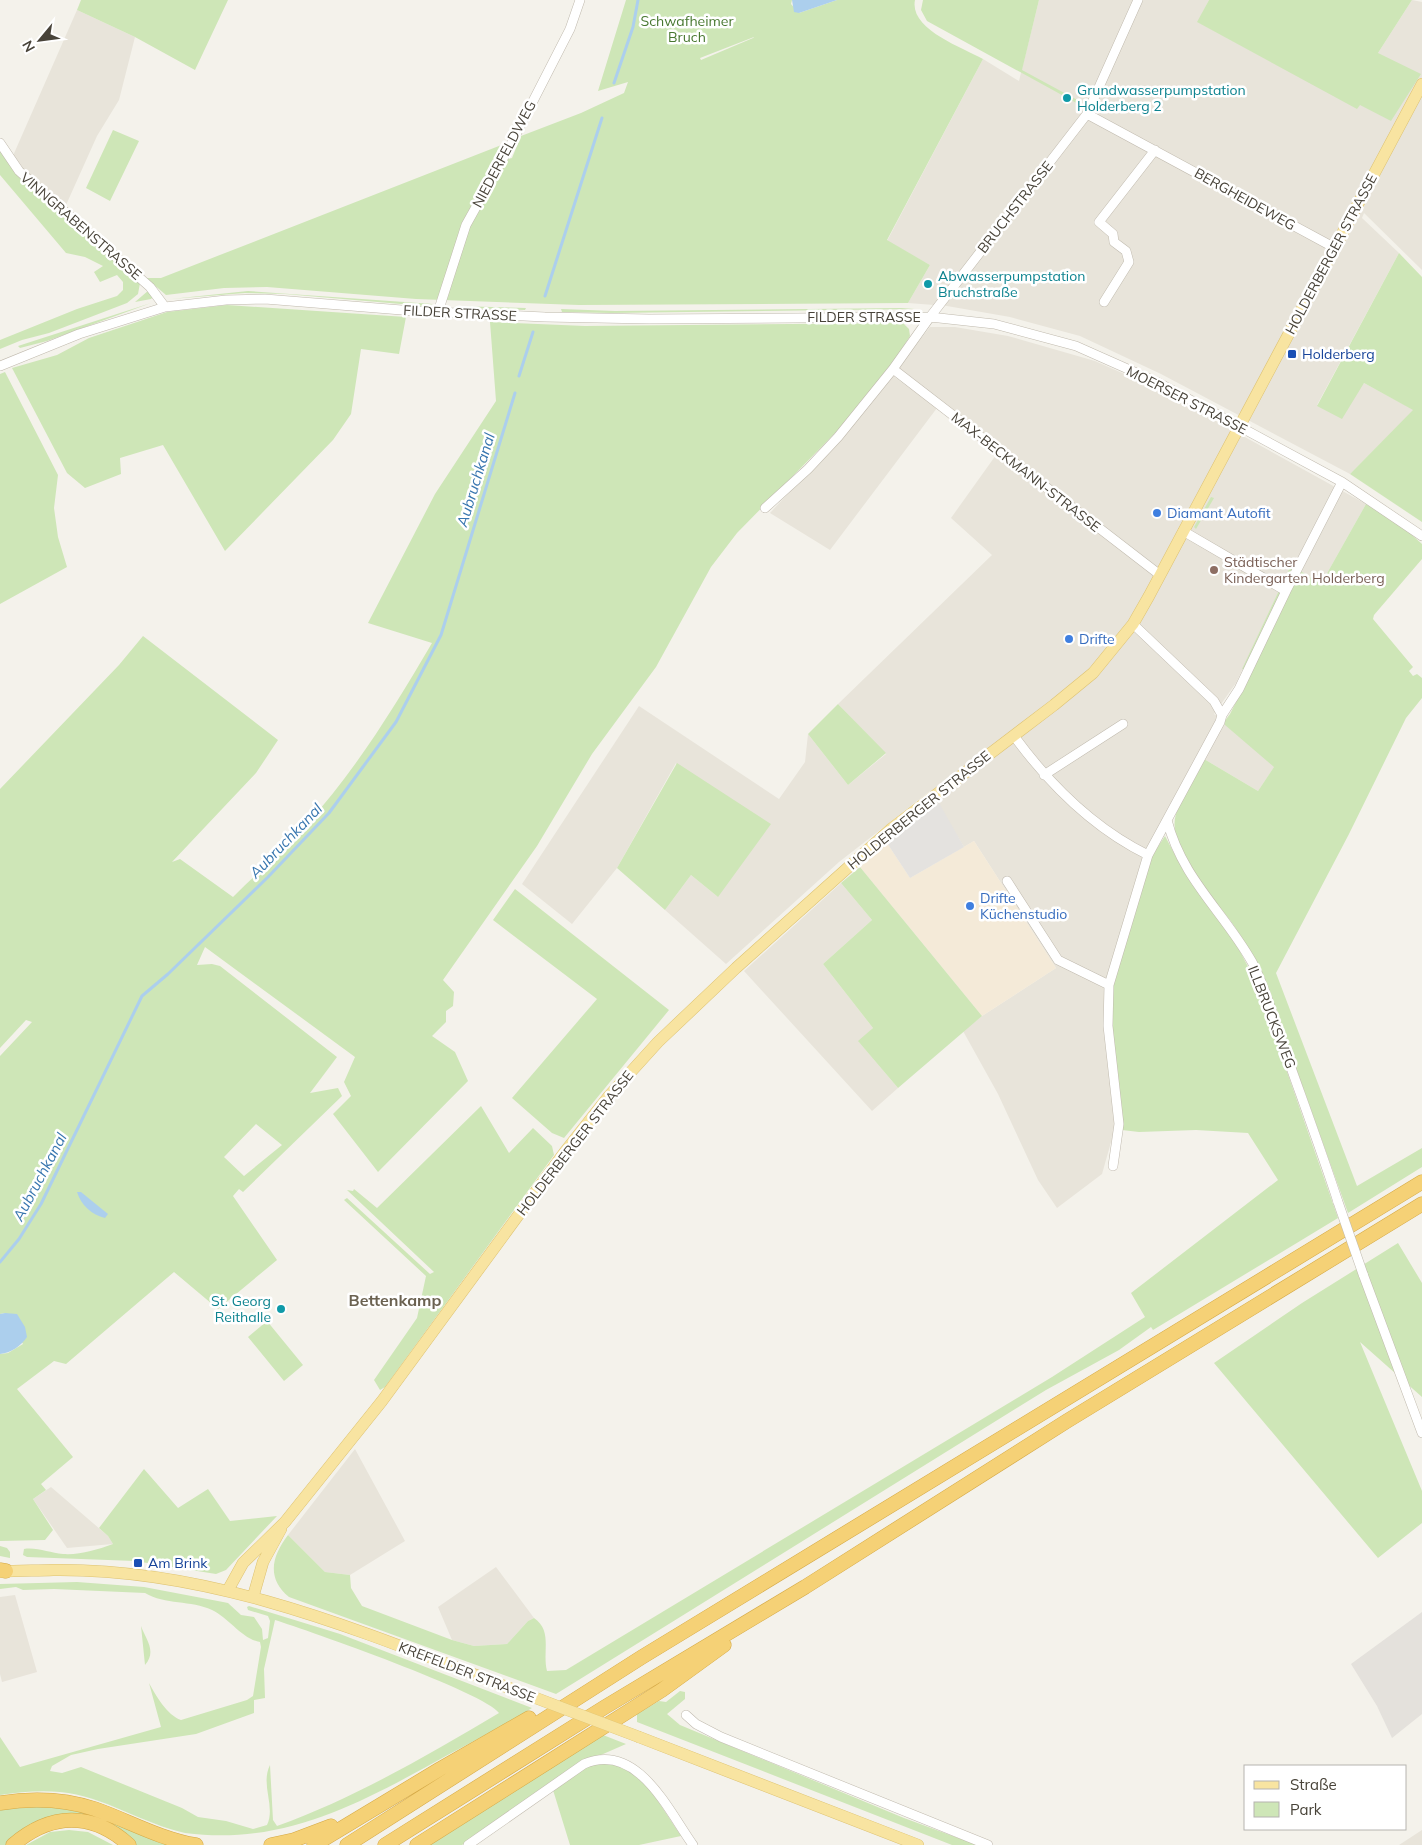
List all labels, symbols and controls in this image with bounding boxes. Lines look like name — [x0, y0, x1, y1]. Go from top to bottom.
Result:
park label: Schwafheimer Bruch — [640, 12, 734, 46]
north arrow — [15, 15, 65, 65]
text: N — [18, 37, 39, 55]
place label: Grundwasserpumpstation Holderberg 2 — [1077, 81, 1246, 115]
marker: Grundwasserpumpstation Holderberg 2 — [1061, 92, 1073, 104]
street label: NIEDERFELDWEG — [468, 97, 540, 211]
street label: BRUCHSTRASSE — [973, 157, 1057, 257]
street label: BERGHEIDEWEG — [1191, 164, 1299, 234]
street label: VINNGRABENSTRASSE — [17, 168, 145, 284]
street label: HOLDERBERGER STRASSE — [1281, 171, 1381, 337]
place label: Abwasserpumpstation Bruchstraße — [938, 267, 1085, 301]
marker: Abwasserpumpstation Bruchstraße — [922, 278, 934, 290]
street label: FILDER STRASSE — [403, 301, 517, 325]
street label: FILDER STRASSE — [807, 308, 921, 326]
place label: Holderberg — [1302, 345, 1375, 363]
marker: Holderberg — [1286, 348, 1298, 360]
street label: MOERSER STRASSE — [1123, 362, 1251, 438]
street label: MAX-BECKMANN-STRASSE — [948, 408, 1104, 536]
water label: Aubruchkanal — [452, 430, 499, 530]
place label: Diamant Autofit — [1167, 504, 1271, 522]
marker: Diamant Autofit — [1151, 507, 1163, 519]
place label: Städtischer Kindergarten Holderberg — [1224, 553, 1385, 587]
marker: Städtischer Kindergarten Holderberg — [1208, 564, 1220, 576]
place label: Drifte — [1079, 630, 1115, 648]
marker: Drifte — [1063, 633, 1075, 645]
street label: HOLDERBERGER STRASSE — [844, 747, 994, 873]
water label: Aubruchkanal — [244, 799, 326, 883]
place label: Drifte Küchenstudio — [980, 889, 1067, 923]
marker: Drifte Küchenstudio — [964, 900, 976, 912]
street label: ILLBRUCKSWEG — [1244, 963, 1300, 1071]
street label: HOLDERBERGER STRASSE — [513, 1067, 637, 1219]
water label: Aubruchkanal — [8, 1129, 71, 1225]
district label: Bettenkamp — [349, 1290, 441, 1310]
place label: St. Georg Reithalle — [211, 1292, 271, 1326]
marker: St. Georg Reithalle — [275, 1303, 287, 1315]
place label: Am Brink — [148, 1554, 208, 1572]
marker: Am Brink — [132, 1557, 144, 1569]
street label: KREFELDER STRASSE — [396, 1638, 538, 1706]
legend — [1244, 1765, 1407, 1830]
text: Straße — [1290, 1775, 1337, 1794]
text: Park — [1290, 1800, 1322, 1819]

